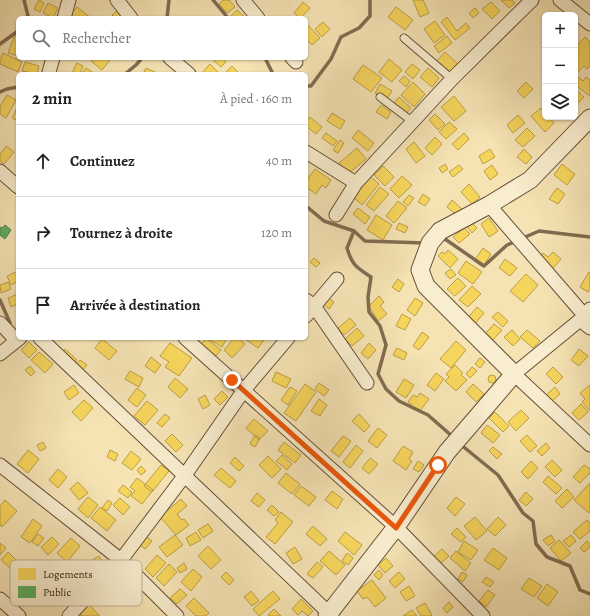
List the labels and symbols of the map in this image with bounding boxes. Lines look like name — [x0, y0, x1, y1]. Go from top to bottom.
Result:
route end — [223, 371, 241, 389]
route start — [429, 456, 447, 474]
legend — [10, 560, 142, 606]
text: Logements — [43, 567, 93, 582]
text: Public — [43, 585, 71, 600]

